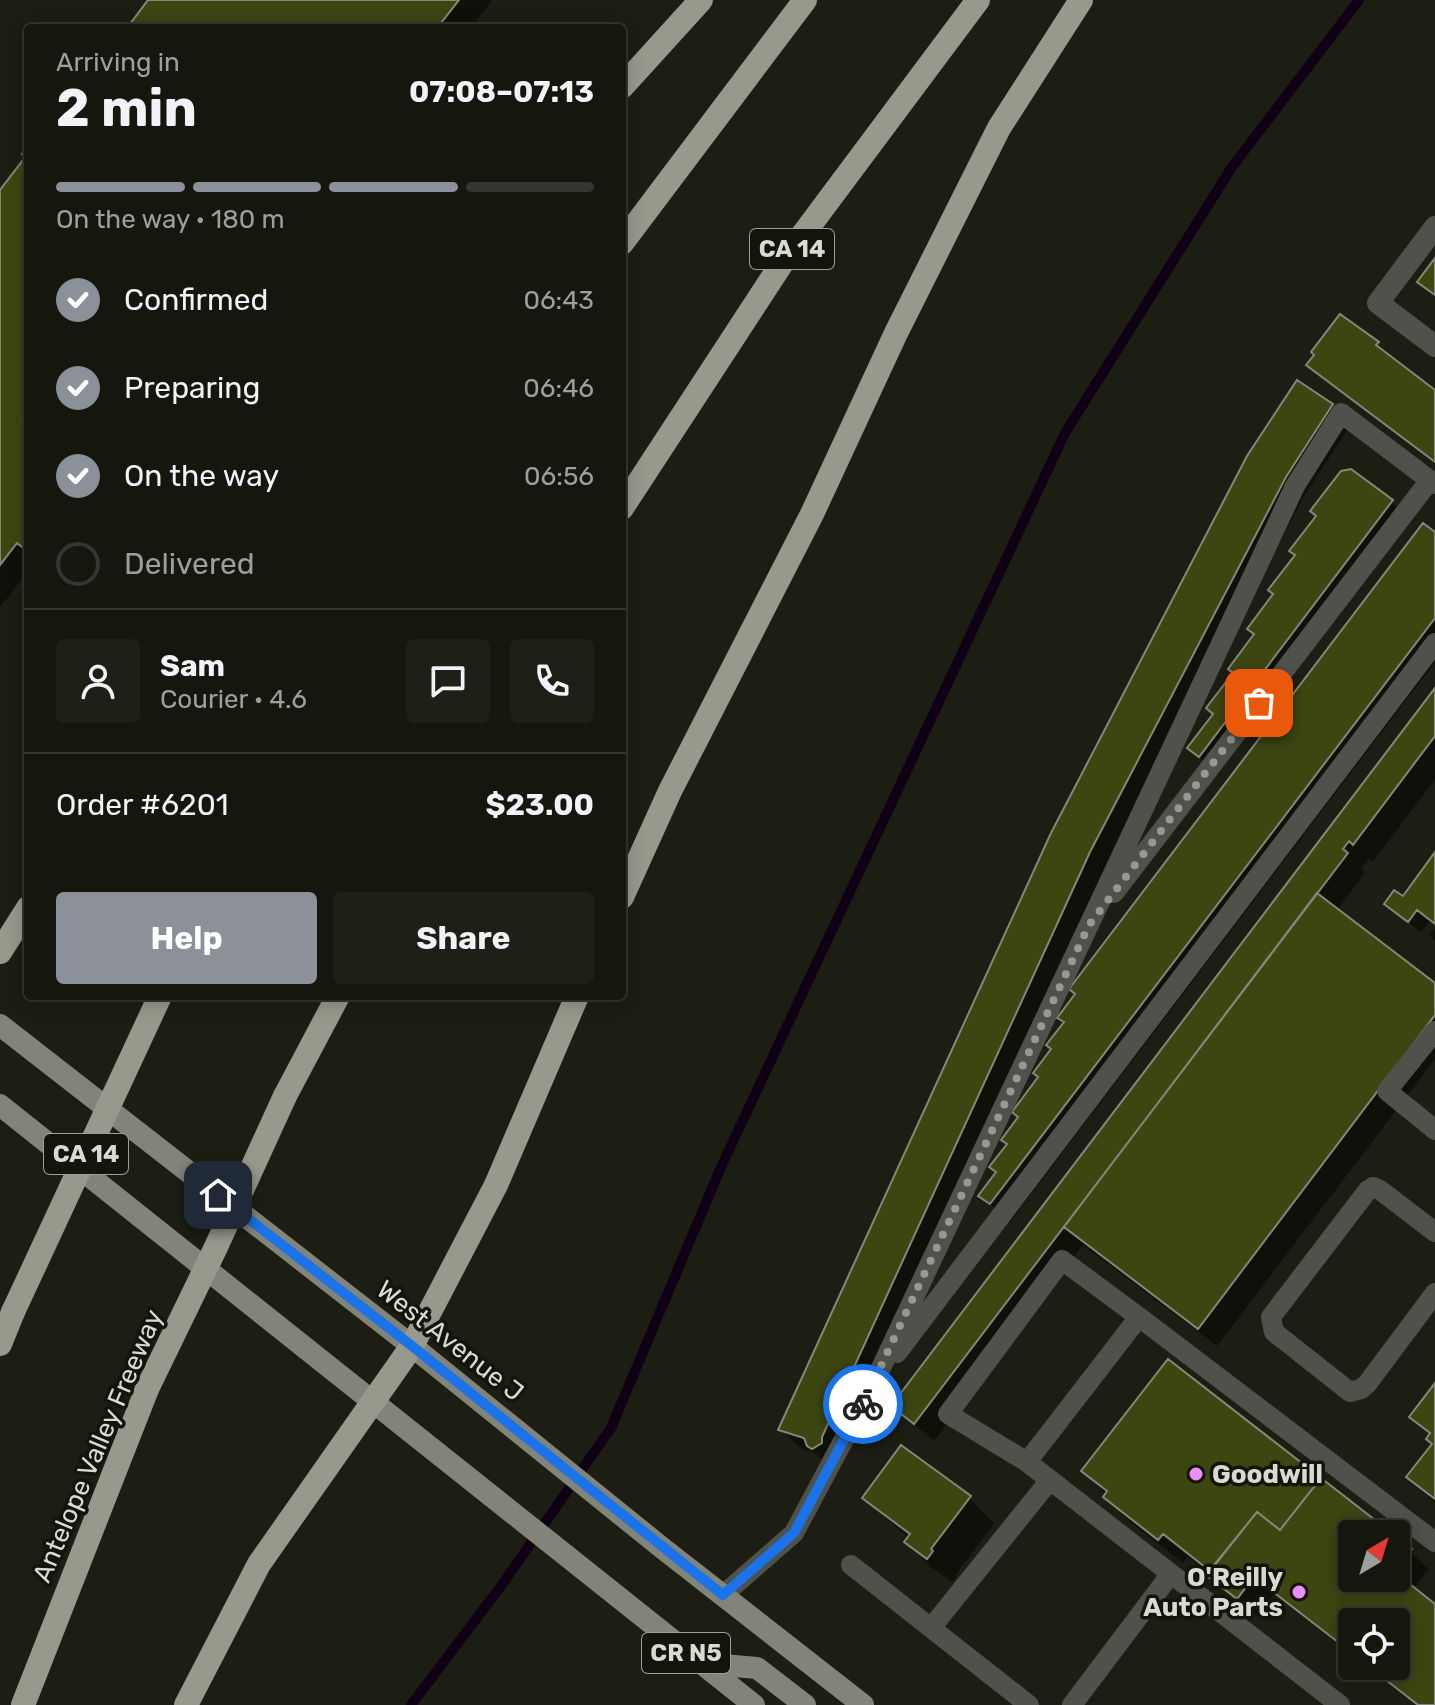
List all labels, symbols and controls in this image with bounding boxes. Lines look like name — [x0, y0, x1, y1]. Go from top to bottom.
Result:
text: Arriving in — [56, 47, 180, 78]
text: 07:08–07:13 — [409, 74, 594, 110]
text: 2 min — [56, 77, 197, 139]
text: On the way · 180 m — [56, 204, 285, 235]
road number: CA 14 — [750, 229, 834, 269]
icon: check — [56, 278, 100, 322]
text: Confirmed — [124, 282, 268, 318]
text: 06:43 — [523, 285, 594, 316]
icon: check — [56, 366, 100, 410]
text: Preparing — [124, 370, 260, 406]
text: 06:46 — [523, 373, 594, 404]
icon: check — [56, 454, 100, 498]
text: On the way — [124, 458, 279, 494]
text: 06:56 — [524, 461, 594, 492]
text: Delivered — [124, 546, 255, 582]
button: person — [56, 639, 140, 723]
button: chat — [406, 639, 490, 723]
button: phone — [510, 639, 594, 723]
text: Sam — [160, 648, 225, 684]
pin — [1225, 669, 1293, 737]
icon: bag — [1237, 681, 1281, 725]
text: Courier · 4.6 — [160, 684, 307, 715]
text: Order #6201 — [56, 787, 229, 823]
text: $23.00 — [486, 787, 594, 823]
button: Help — [56, 892, 317, 984]
button: Share — [333, 892, 594, 984]
road number: CA 14 — [44, 1134, 128, 1174]
pin — [184, 1161, 252, 1229]
icon: home — [196, 1173, 240, 1217]
street label: West Avenue J — [370, 1274, 530, 1408]
street label: Antelope Valley Freeway — [26, 1305, 170, 1587]
courier — [823, 1364, 903, 1444]
icon: bike — [841, 1382, 885, 1426]
place label: Goodwill — [1212, 1459, 1323, 1490]
marker: Goodwill — [1187, 1465, 1205, 1483]
north arrow — [1338, 1520, 1410, 1592]
map controls — [1338, 1520, 1410, 1680]
place label: O'Reilly Auto Parts — [1143, 1562, 1283, 1623]
marker: O'Reilly Auto Parts — [1290, 1583, 1308, 1601]
button: locate — [1338, 1608, 1410, 1680]
road number: CR N5 — [642, 1633, 730, 1673]

